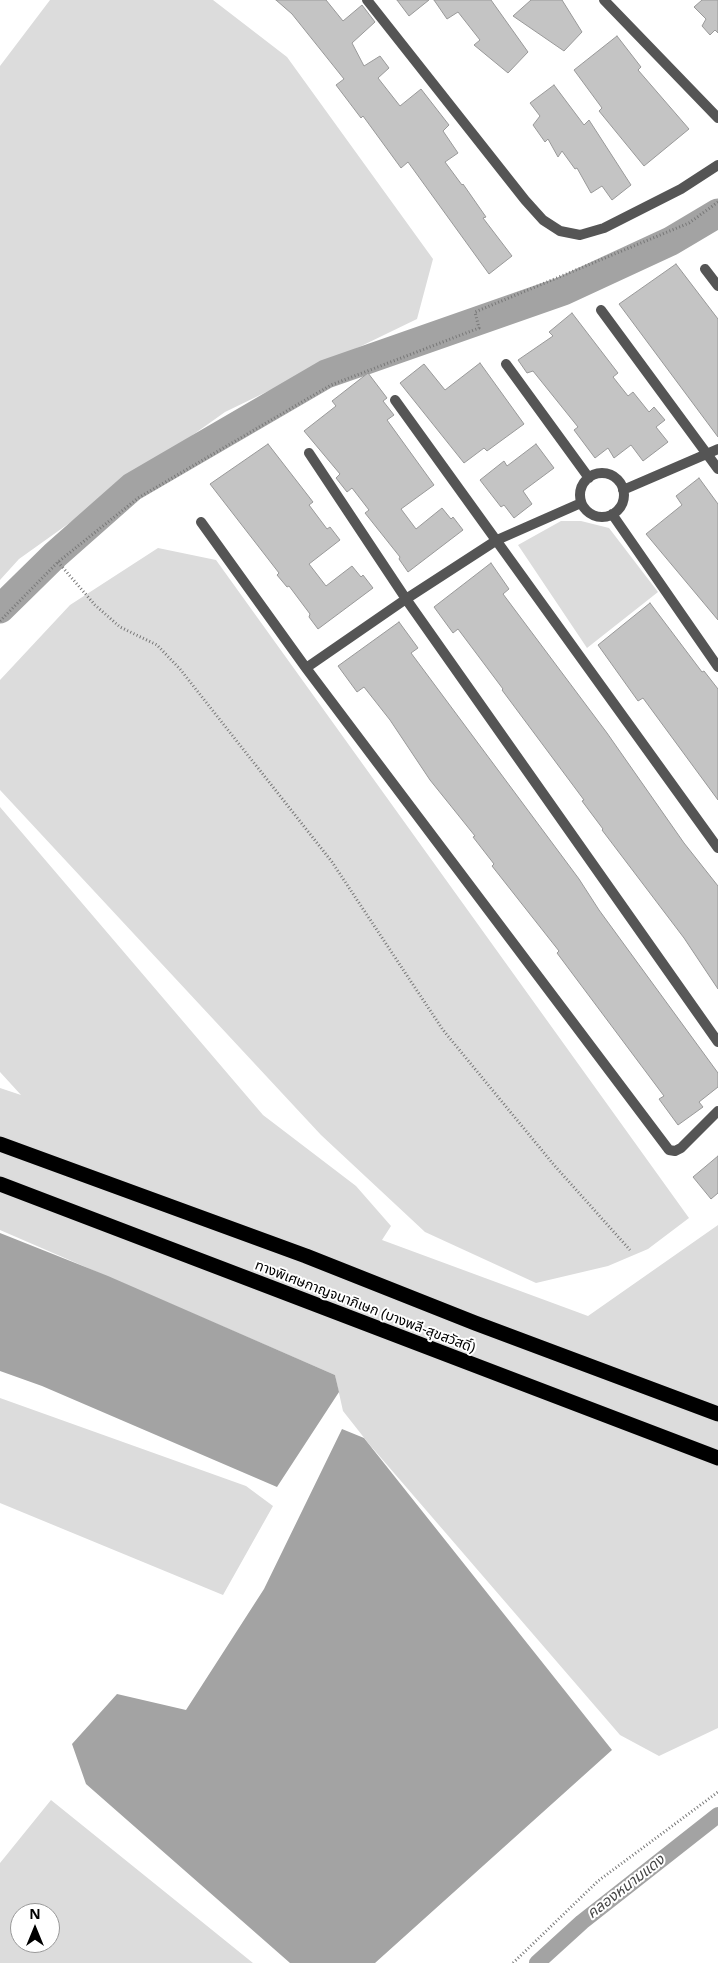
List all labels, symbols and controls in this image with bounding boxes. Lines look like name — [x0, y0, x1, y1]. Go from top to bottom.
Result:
street label: ทางพิเศษกาญจนาภิเษก (บางพลี-สุขสวัสดิ์) — [252, 1257, 478, 1357]
water label: คลองหนามแดง — [584, 1851, 668, 1923]
north arrow — [10, 1903, 60, 1953]
text: N — [29, 1904, 41, 1923]

